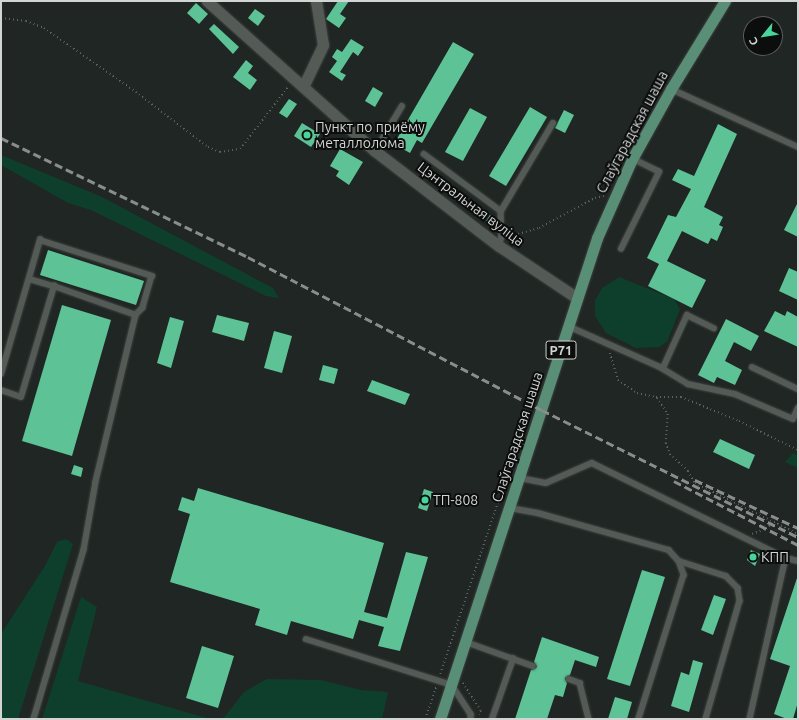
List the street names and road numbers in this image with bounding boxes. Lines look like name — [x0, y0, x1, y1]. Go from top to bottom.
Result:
street label: Слаўгарадская шаша — [593, 68, 671, 196]
street label: Цэнтральная вуліца — [414, 158, 528, 250]
road number: Р71 — [545, 339, 577, 361]
street label: Слаўгарадская шаша — [488, 370, 546, 504]

